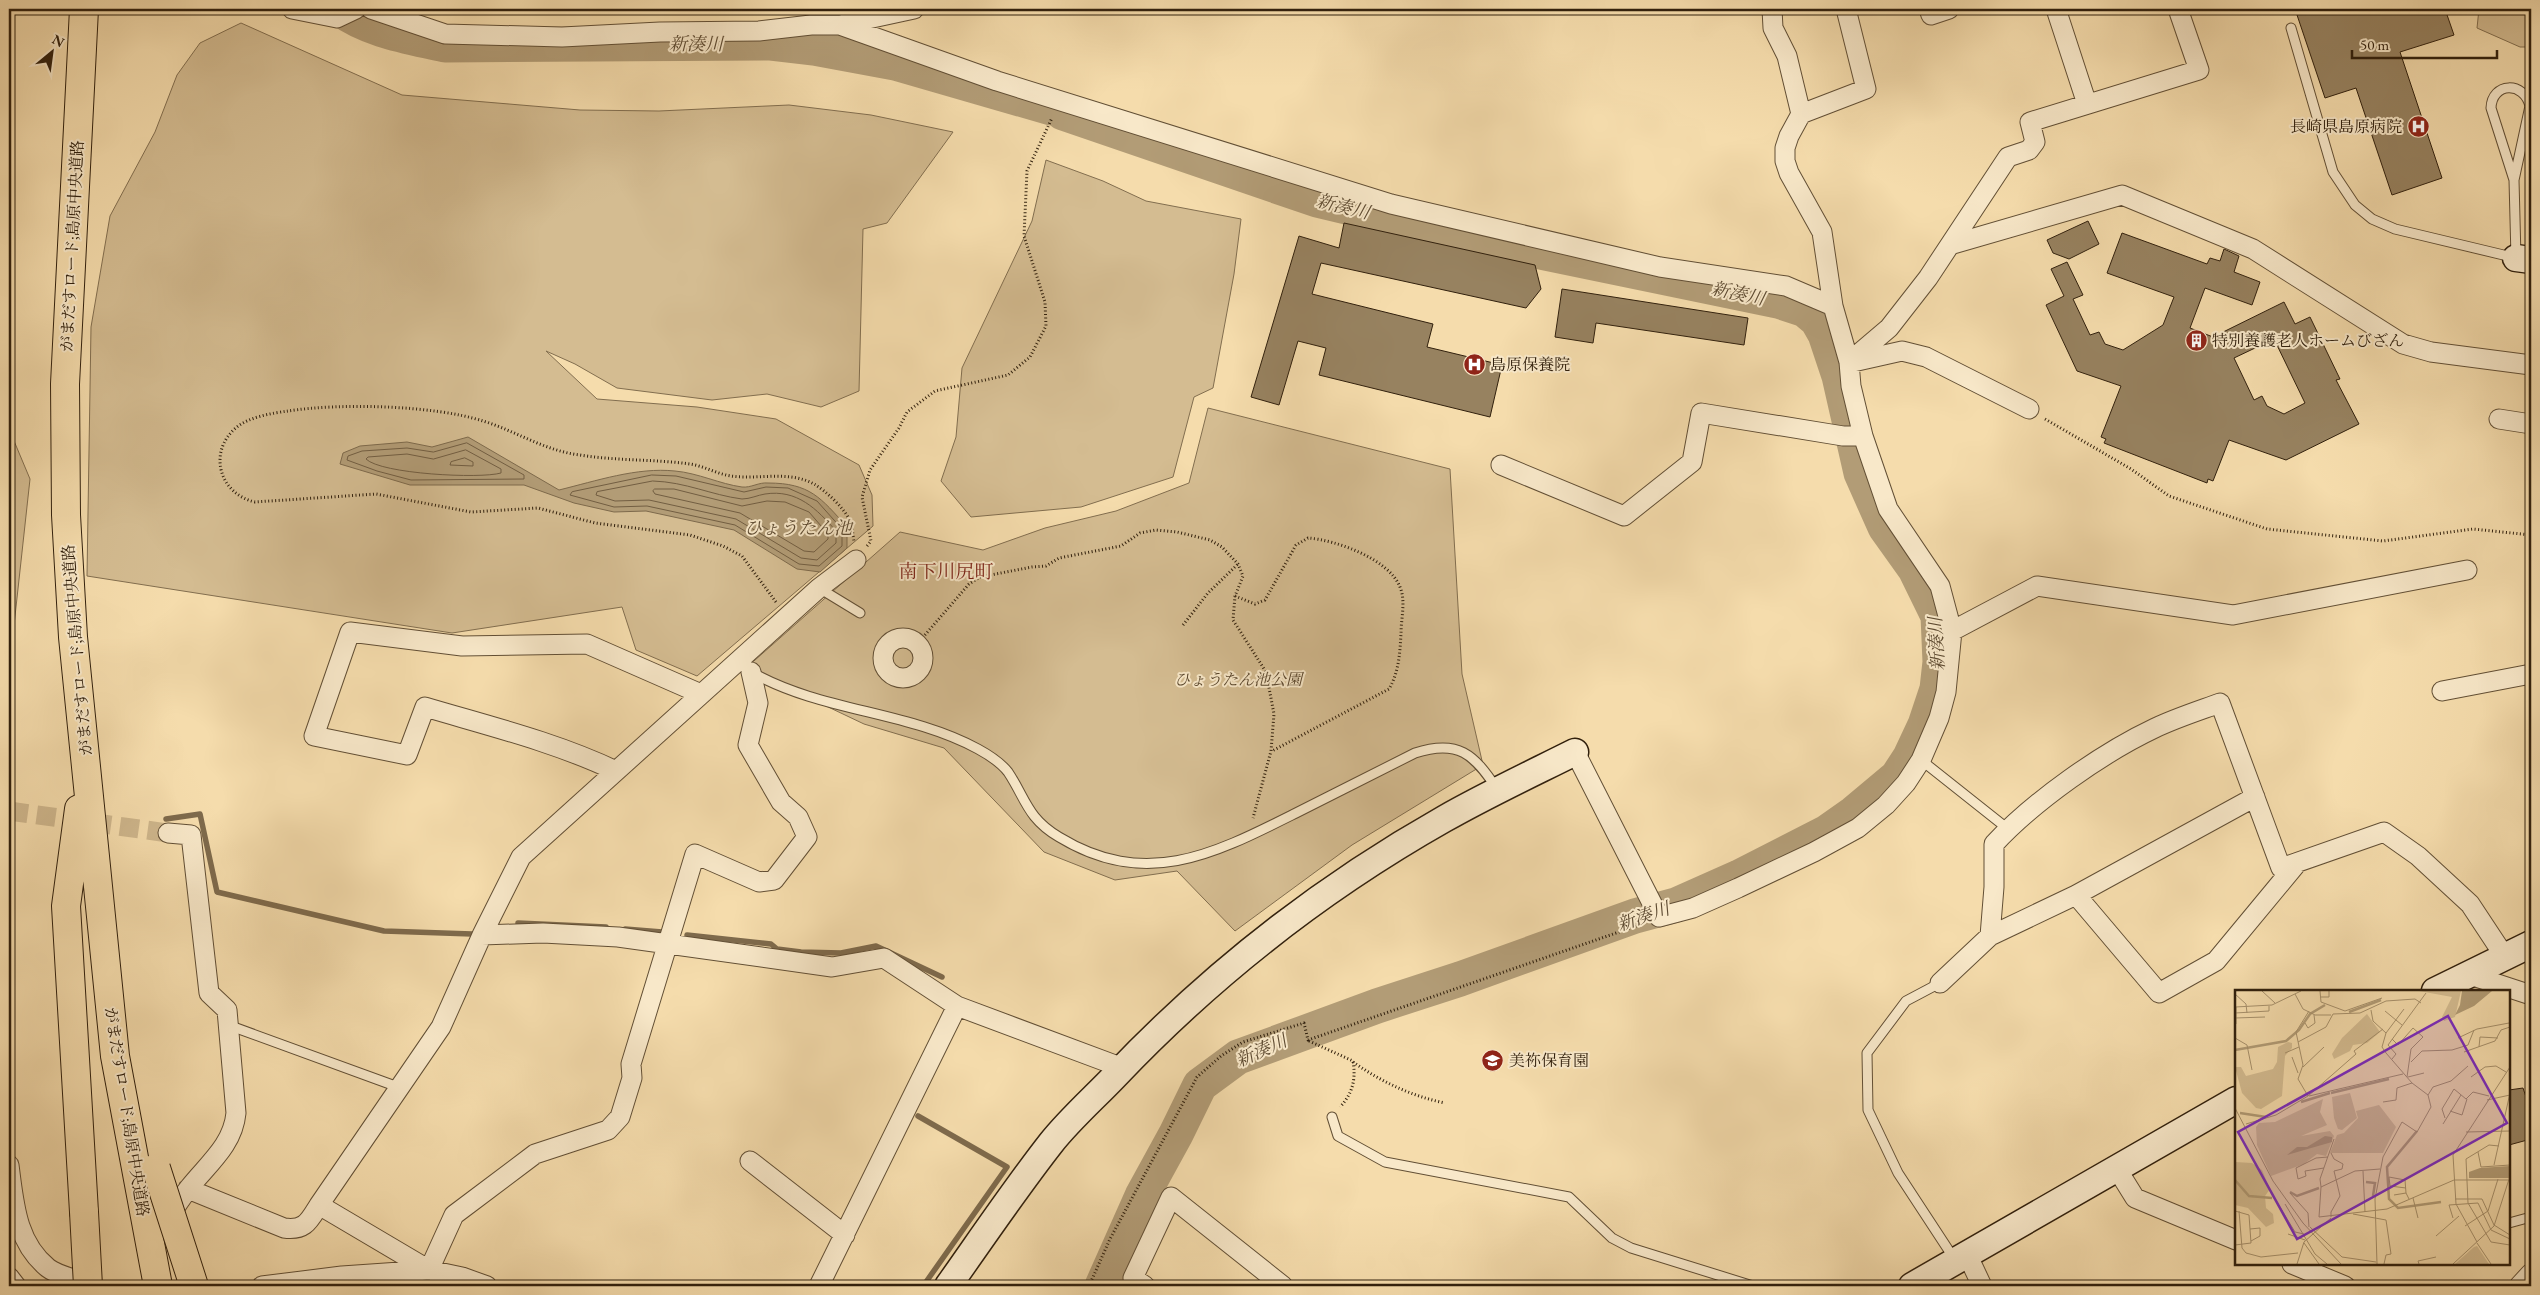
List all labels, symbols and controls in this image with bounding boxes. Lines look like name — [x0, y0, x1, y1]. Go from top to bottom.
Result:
north arrow — [28, 28, 78, 78]
scale bar — [2352, 28, 2498, 60]
text: N — [49, 30, 68, 52]
water label: 新湊川 — [669, 32, 725, 55]
text: 50 m — [2360, 35, 2389, 54]
hospital icon: 長崎県島原病院 — [2406, 114, 2430, 138]
place label: 長崎県島原病院 — [2290, 116, 2402, 137]
street label: がまだすロード;島原中央道路 — [56, 140, 88, 352]
water label: 新湊川 — [1314, 188, 1374, 224]
water label: 新湊川 — [1709, 276, 1769, 310]
building icon: 特別養護老人ホームびざん — [2184, 328, 2208, 352]
place label: 特別養護老人ホームびざん — [2212, 330, 2404, 351]
hospital icon: 島原保養院 — [1462, 352, 1486, 376]
place label: 島原保養院 — [1490, 354, 1570, 375]
water label: ひょうたん池 — [744, 516, 854, 539]
street label: がまだすロード;島原中央道路 — [57, 544, 97, 756]
district label: 南下川尻町 — [898, 559, 994, 584]
water label: 新湊川 — [1923, 614, 1949, 672]
park label: ひょうたん池公園 — [1174, 669, 1305, 690]
water label: 新湊川 — [1614, 896, 1674, 936]
inset map — [2235, 990, 2510, 1265]
street label: がまだすロード;島原中央道路 — [100, 1006, 154, 1218]
water label: 新湊川 — [1232, 1028, 1292, 1071]
school or university icon: 美祢保育園 — [1481, 1048, 1505, 1072]
place label: 美祢保育園 — [1509, 1050, 1589, 1071]

